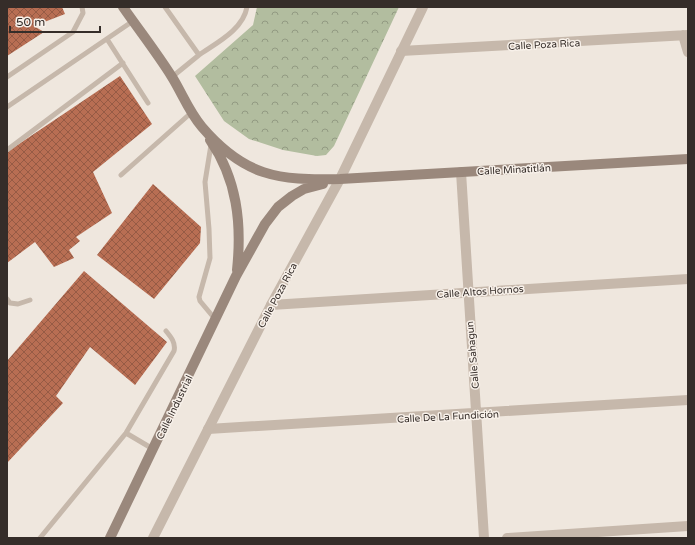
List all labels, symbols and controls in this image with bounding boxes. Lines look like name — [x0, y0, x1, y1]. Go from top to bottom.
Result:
scale bar — [10, 8, 100, 34]
text: 50 m — [16, 15, 45, 29]
street label: Calle Poza Rica — [508, 37, 580, 53]
street label: Calle Minatitlán — [477, 162, 551, 178]
street label: Calle Poza Rica — [256, 261, 300, 330]
street label: Calle Altos Hornos — [436, 283, 524, 301]
street label: Calle Sahagun — [464, 321, 482, 389]
street label: Calle Industrial — [154, 373, 196, 442]
street label: Calle De La Fundición — [397, 408, 499, 426]

